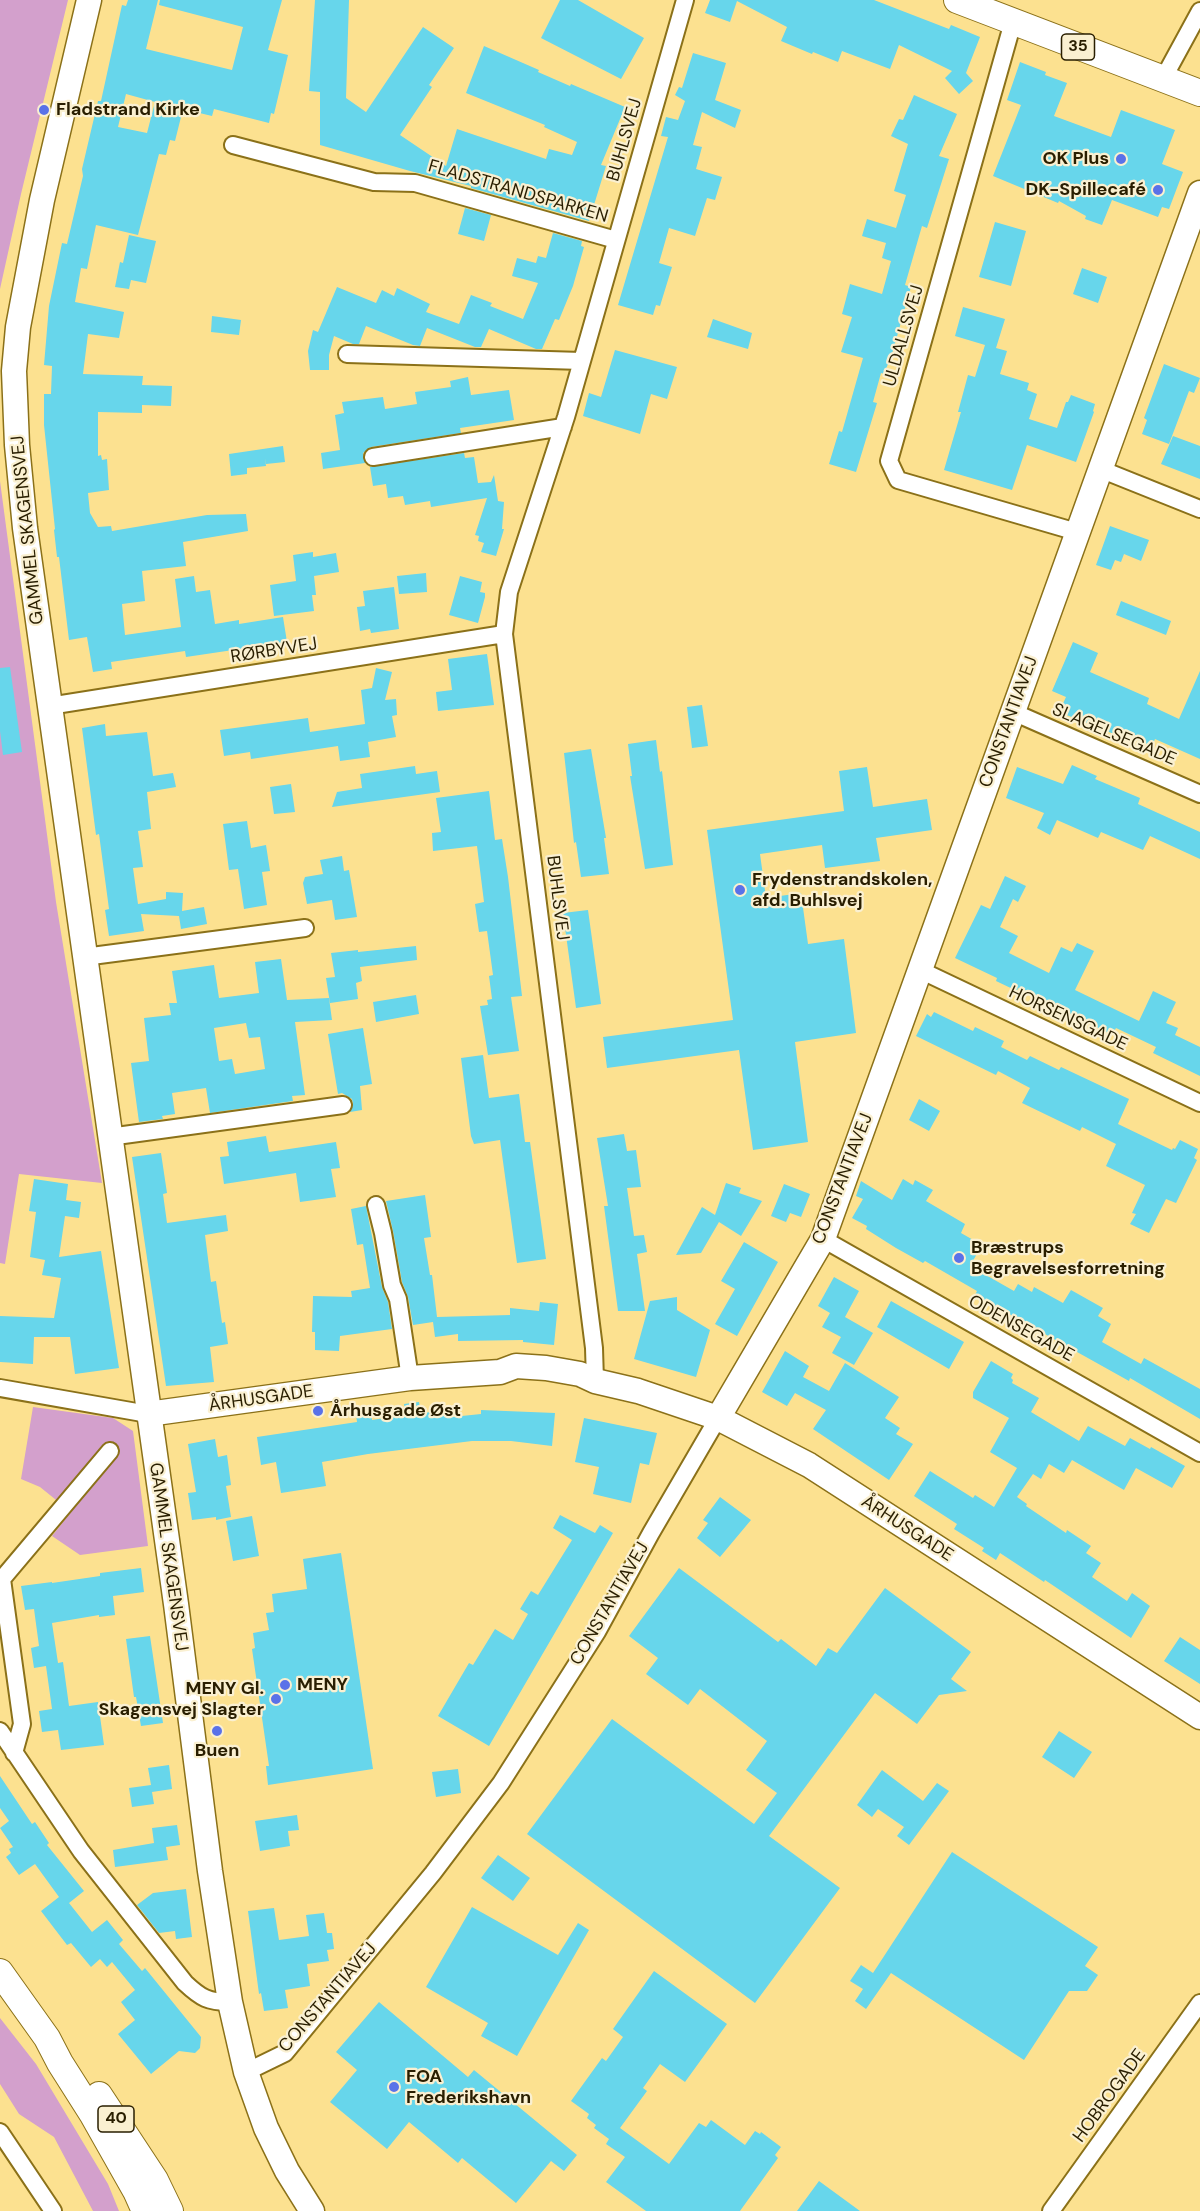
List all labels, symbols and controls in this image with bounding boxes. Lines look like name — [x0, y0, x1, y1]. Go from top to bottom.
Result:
road number: 35 — [1062, 34, 1094, 60]
street label: BUHLSVEJ — [603, 96, 647, 184]
place label: Fladstrand Kirke — [56, 99, 200, 121]
marker: Fladstrand Kirke — [37, 103, 51, 117]
place label: OK Plus — [1042, 148, 1109, 170]
marker: OK Plus — [1114, 152, 1128, 166]
street label: FLADSTRANDSPARKEN — [426, 156, 610, 228]
place label: DK-Spillecafé — [1026, 179, 1146, 201]
marker: DK-Spillecafé — [1151, 183, 1165, 197]
street label: ULDALLSVEJ — [879, 283, 929, 389]
street label: GAMMEL SKAGENSVEJ — [7, 434, 49, 626]
street label: RØRBYVEJ — [229, 634, 319, 668]
street label: CONSTANTIAVEJ — [975, 653, 1043, 791]
street label: SLAGELSEGADE — [1049, 699, 1179, 771]
street label: BUHLSVEJ — [541, 854, 573, 942]
place label: Frydenstrandskolen, afd. Buhlsvej — [752, 869, 932, 912]
marker: Frydenstrandskolen, afd. Buhlsvej — [733, 883, 747, 897]
street label: HORSENSGADE — [1005, 982, 1131, 1056]
street label: CONSTANTIAVEJ — [808, 1111, 878, 1247]
place label: Bræstrups Begravelsesforretning — [971, 1237, 1165, 1280]
marker: Bræstrups Begravelsesforretning — [952, 1251, 966, 1265]
street label: ODENSEGADE — [964, 1291, 1078, 1367]
street label: ÅRHUSGADE — [207, 1381, 315, 1417]
place label: Århusgade Øst — [330, 1400, 461, 1422]
marker: Århusgade Øst — [311, 1404, 325, 1418]
street label: GAMMEL SKAGENSVEJ — [144, 1461, 192, 1653]
street label: ÅRHUSGADE — [857, 1491, 957, 1567]
street label: CONSTANTIAVEJ — [566, 1539, 654, 1669]
place label: MENY — [297, 1674, 348, 1696]
place label: MENY Gl. Skagensvej Slagter — [99, 1678, 264, 1720]
marker: MENY — [278, 1678, 292, 1692]
marker: MENY Gl. Skagensvej Slagter — [269, 1692, 283, 1706]
marker: Buen — [210, 1724, 224, 1738]
place label: Buen — [195, 1740, 239, 1762]
street label: CONSTANTIAVEJ — [275, 1939, 381, 2057]
street label: HOBROGADE — [1069, 2045, 1151, 2147]
place label: FOA Frederikshavn — [406, 2066, 531, 2108]
marker: FOA Frederikshavn — [387, 2080, 401, 2094]
road number: 40 — [98, 2106, 134, 2132]

